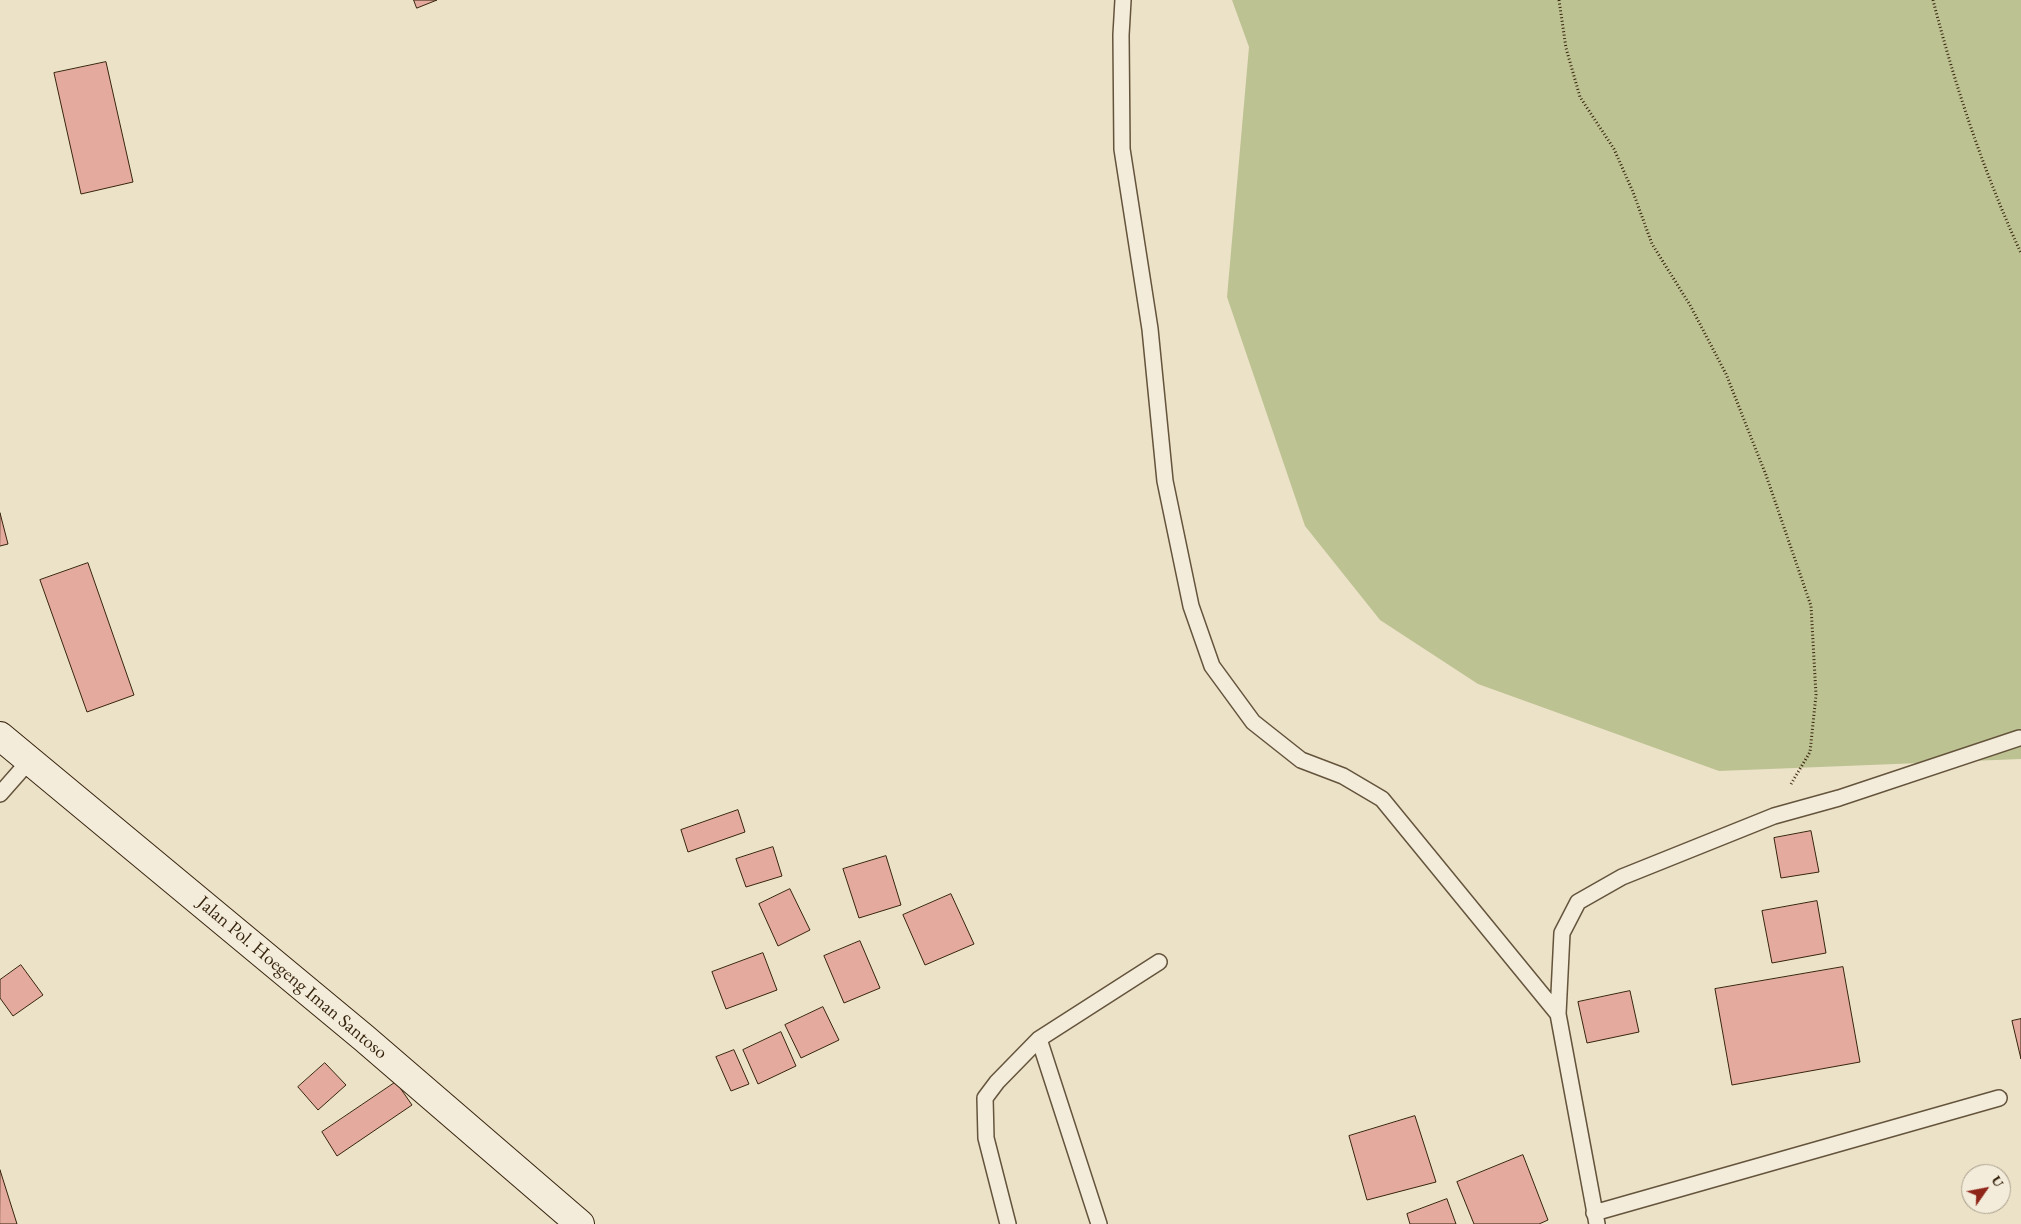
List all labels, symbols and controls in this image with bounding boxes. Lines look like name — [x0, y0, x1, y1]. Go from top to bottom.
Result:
street label: Jalan Pol. Hoegeng Iman Santoso — [192, 892, 392, 1064]
north arrow — [1961, 1164, 2011, 1214]
text: U — [1987, 1172, 2008, 1191]

